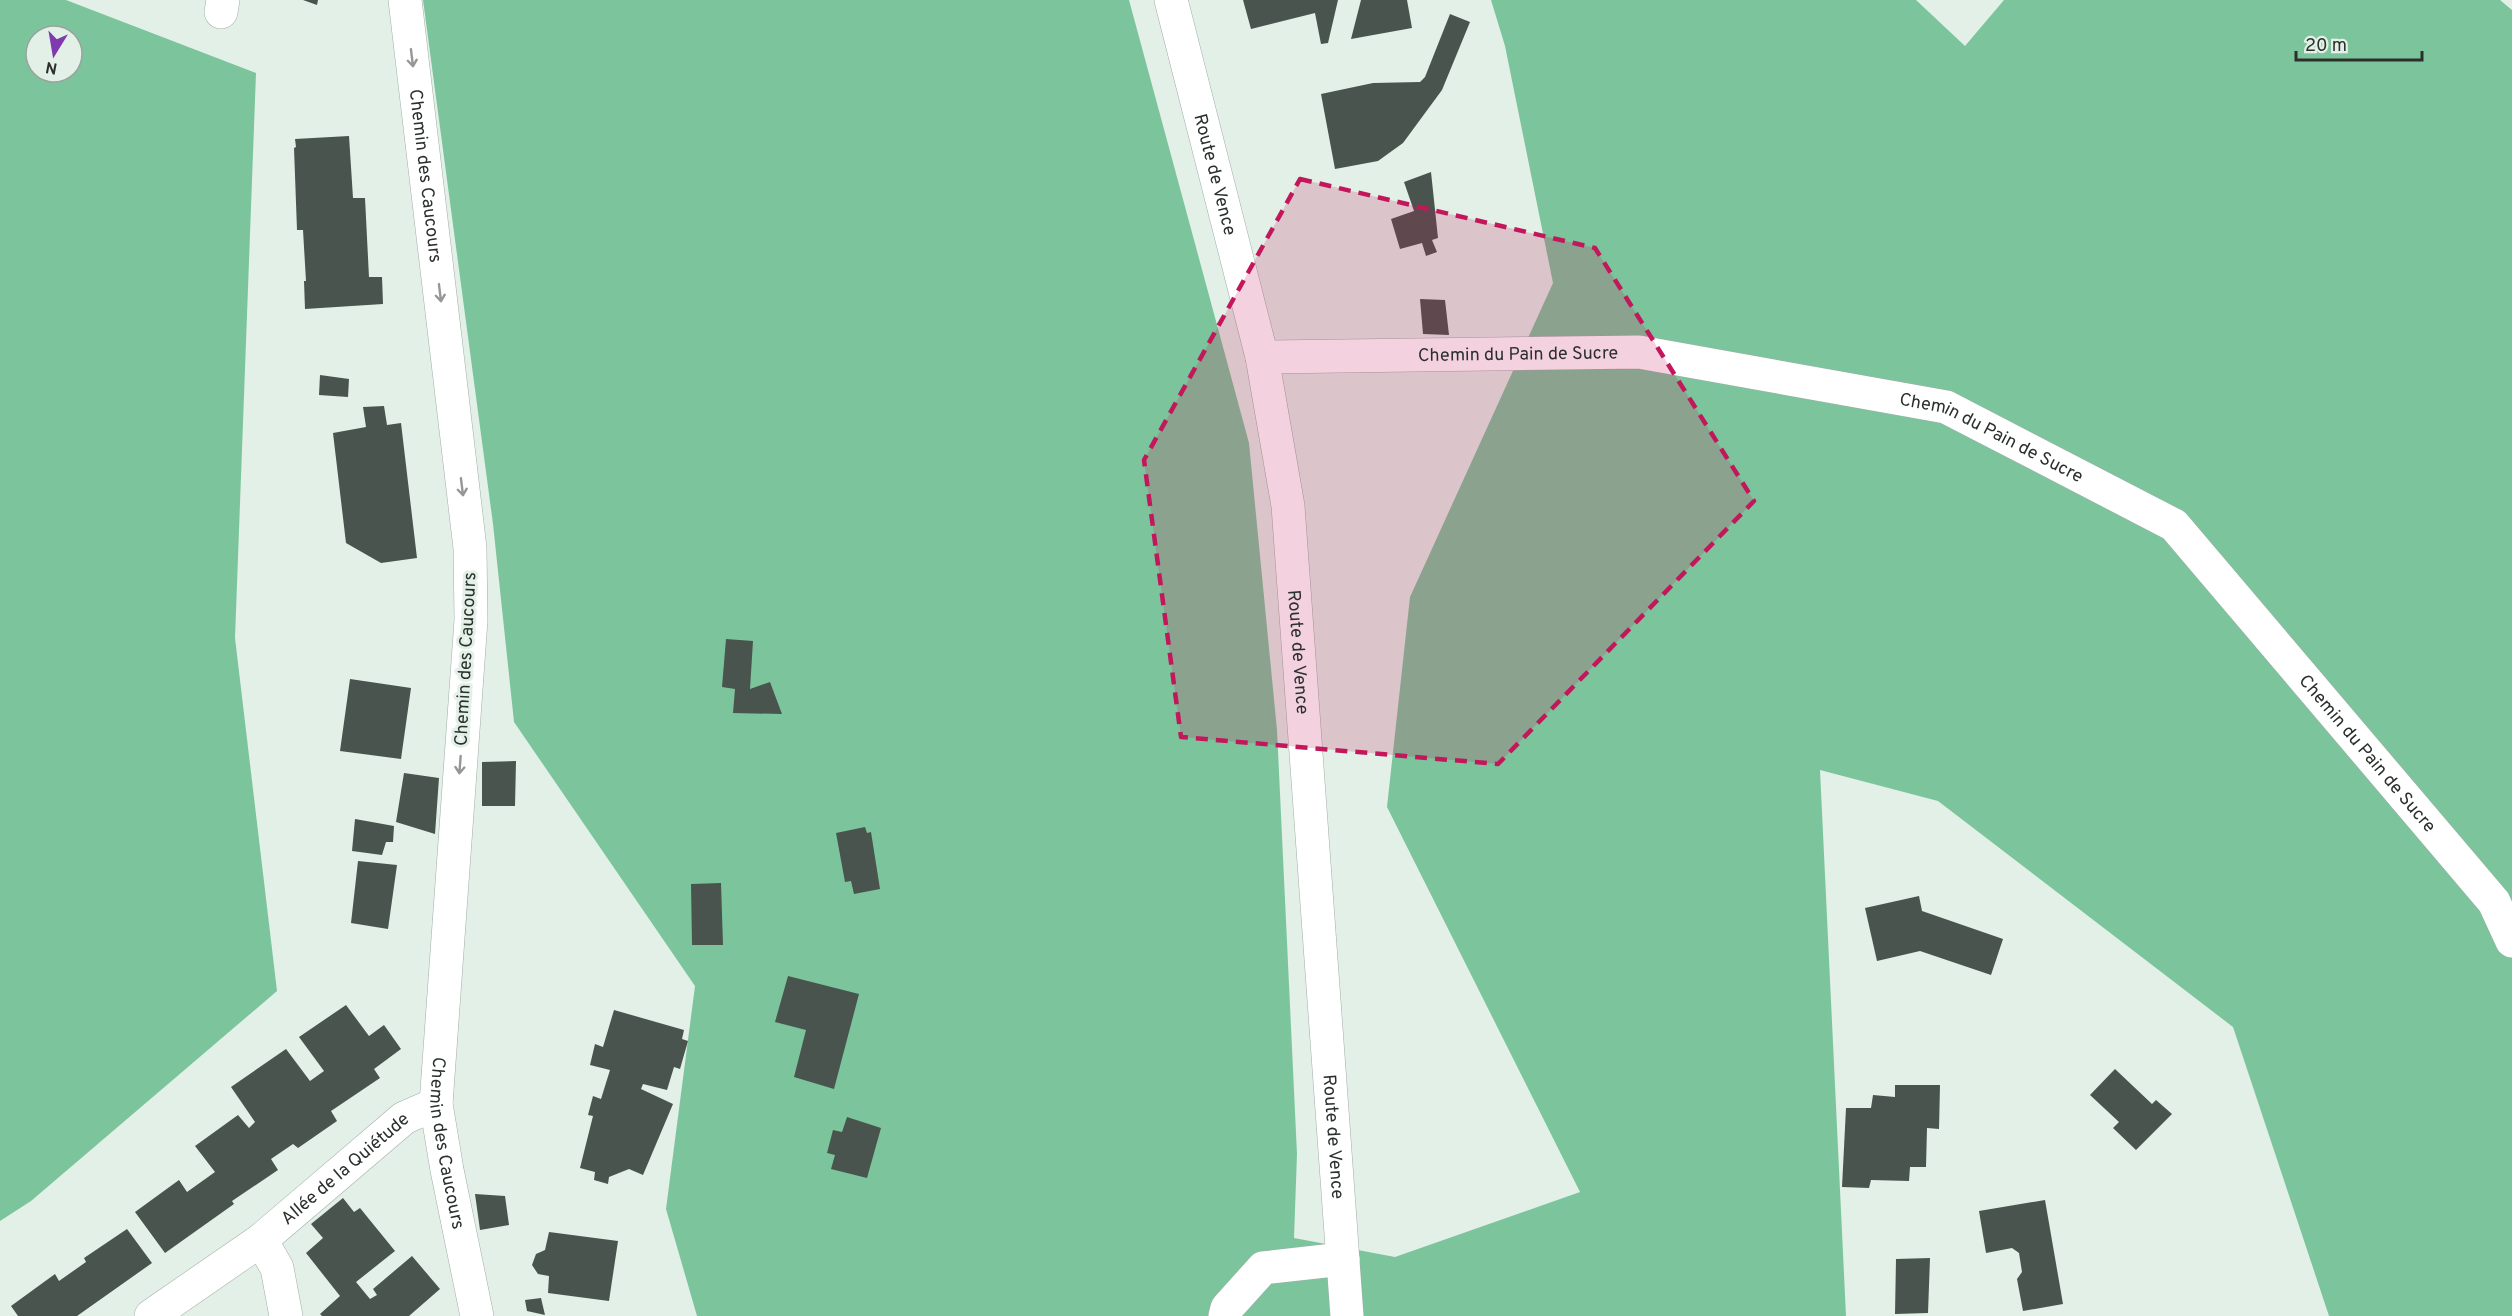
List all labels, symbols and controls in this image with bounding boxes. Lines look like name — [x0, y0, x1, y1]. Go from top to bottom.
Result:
north arrow — [24, 24, 84, 84]
scale bar — [2296, 24, 2422, 62]
text: 20 m — [2305, 35, 2347, 58]
one-way arrow — [406, 48, 417, 68]
text: N — [44, 56, 59, 78]
street label: Chemin des Caucours — [403, 88, 446, 264]
street label: Route de Vence — [1187, 112, 1241, 238]
one-way arrow — [434, 283, 445, 303]
street label: Chemin du Pain de Sucre — [1418, 342, 1618, 368]
street label: Chemin du Pain de Sucre — [1897, 389, 2087, 489]
one-way arrow — [457, 477, 468, 497]
street label: Chemin des Caucours — [450, 571, 483, 747]
street label: Route de Vence — [1281, 589, 1313, 715]
street label: Chemin du Pain de Sucre — [2293, 670, 2440, 838]
one-way arrow — [455, 755, 466, 775]
street label: Chemin des Caucours — [423, 1056, 469, 1232]
street label: Route de Vence — [1316, 1074, 1348, 1200]
street label: Allée de la Quiétude — [277, 1108, 415, 1231]

